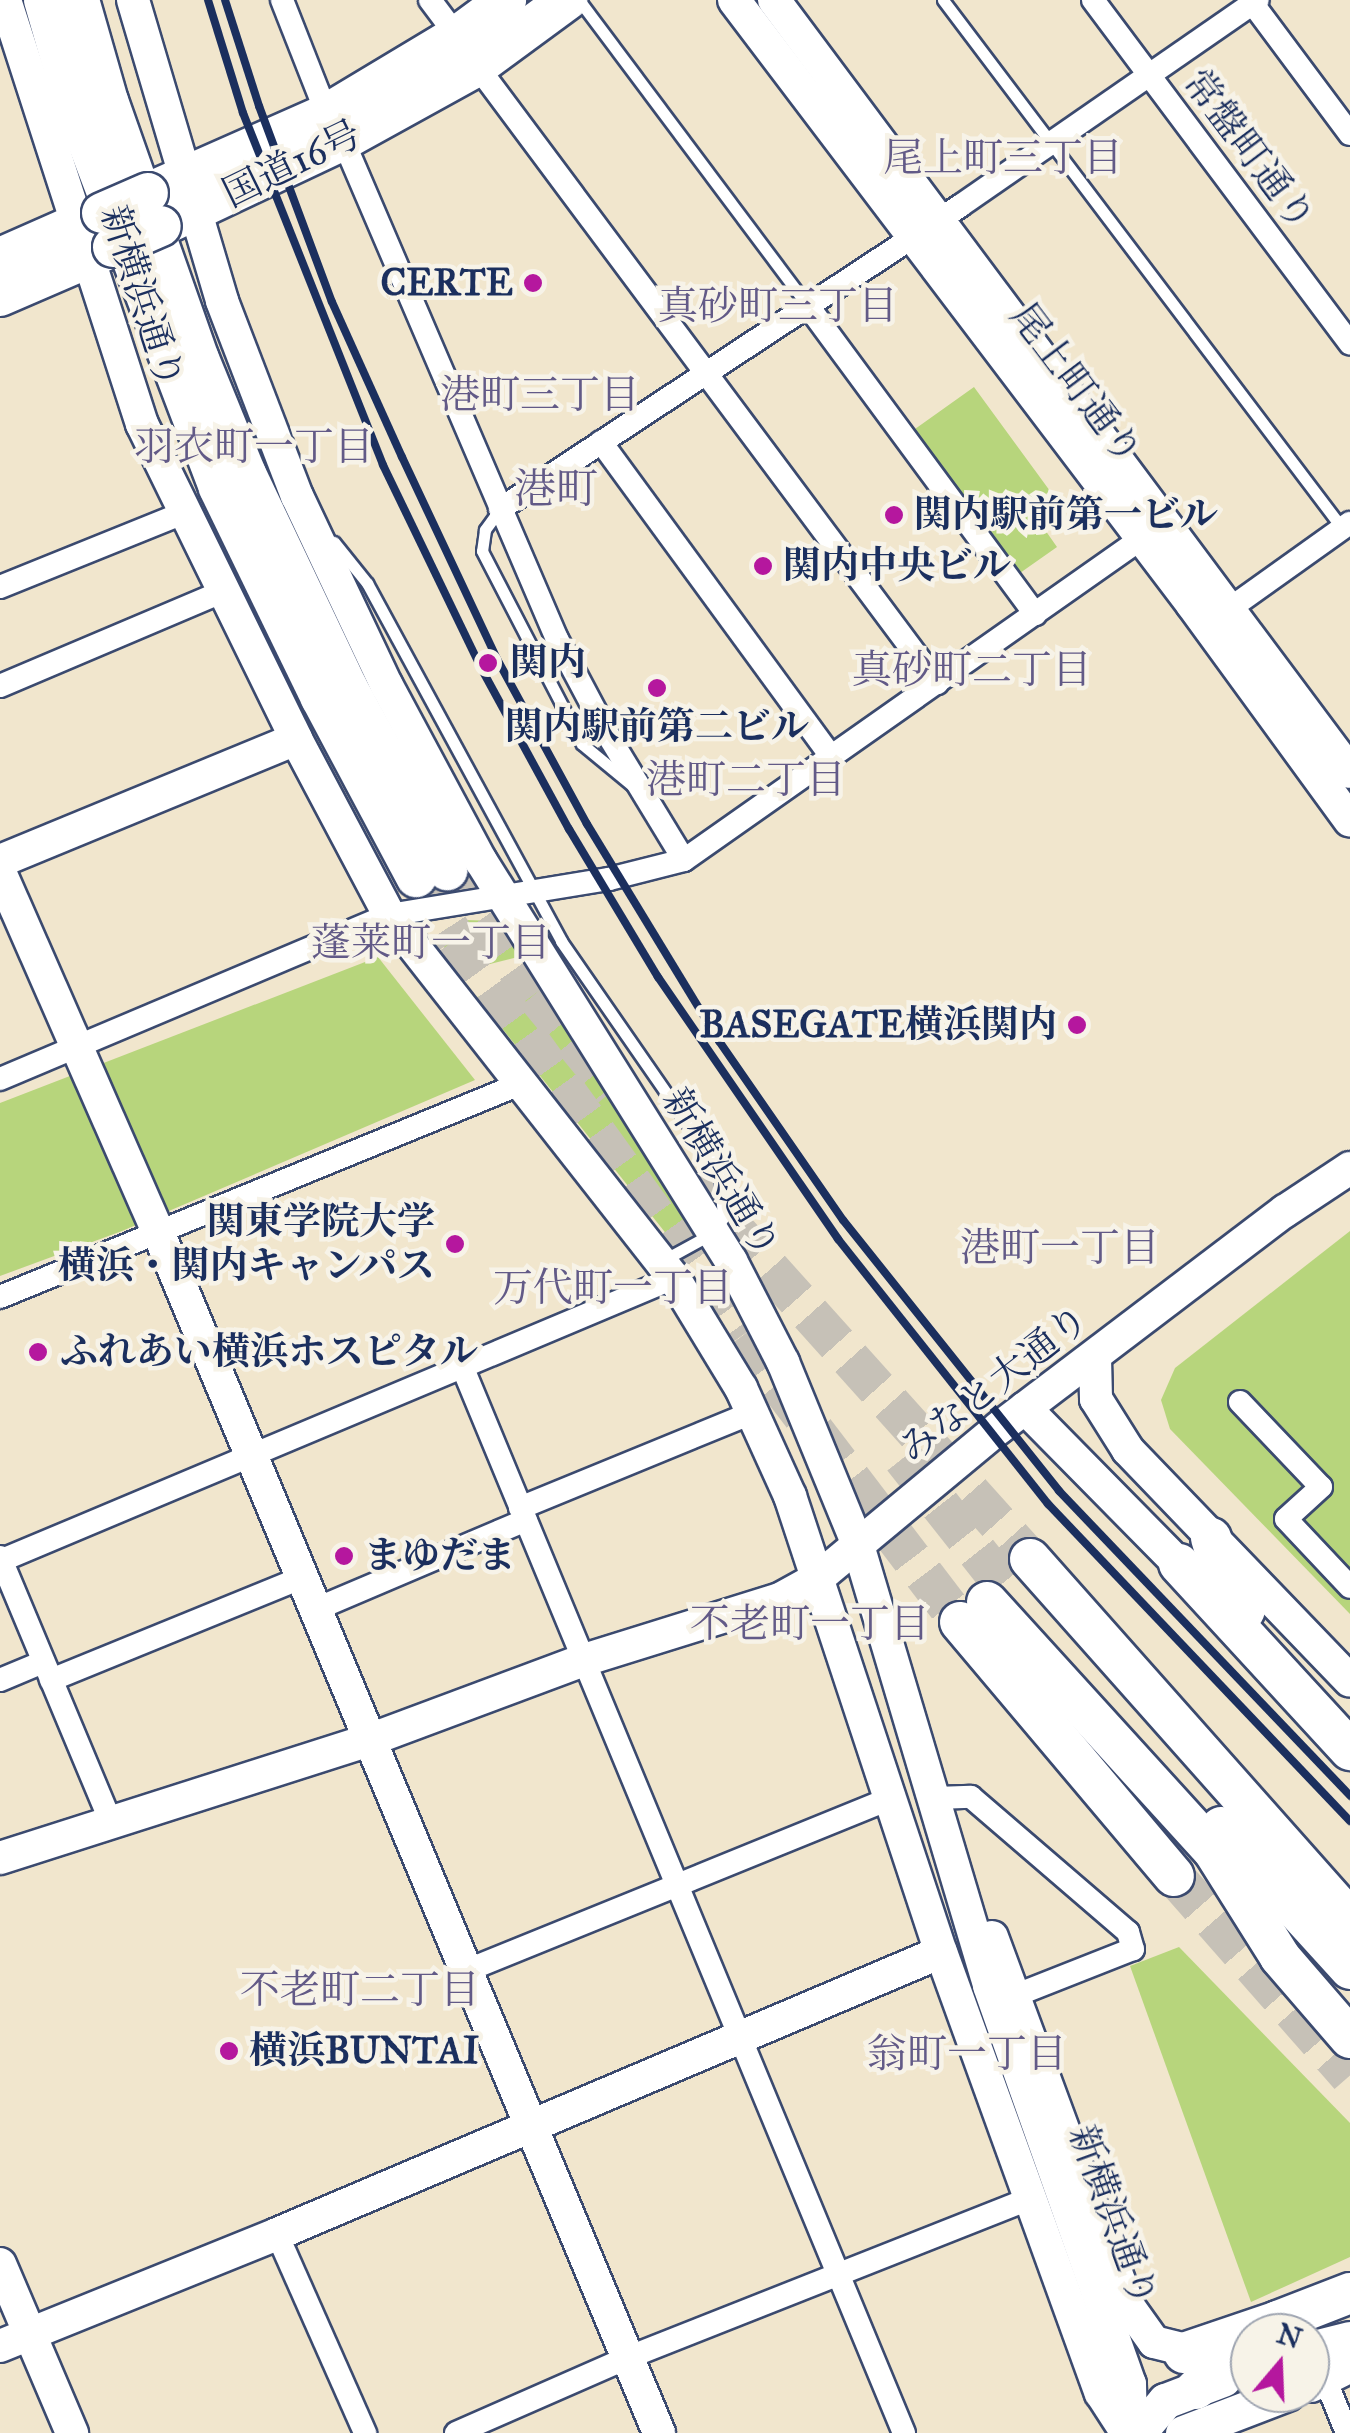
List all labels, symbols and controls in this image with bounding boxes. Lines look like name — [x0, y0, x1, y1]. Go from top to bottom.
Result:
street label: 常盤町通り — [1174, 60, 1324, 240]
street label: 国道16号 — [215, 111, 369, 217]
district label: 尾上町三丁目 — [883, 134, 1123, 182]
street label: 新横浜通り — [91, 200, 193, 394]
place label: CERTE — [380, 260, 513, 306]
marker: CERTE — [522, 272, 544, 294]
district label: 真砂町三丁目 — [658, 282, 898, 330]
street label: 尾上町通り — [1001, 294, 1151, 474]
district label: 港町三丁目 — [440, 371, 640, 419]
district label: 羽衣町一丁目 — [134, 423, 374, 471]
district label: 港町 — [514, 464, 598, 514]
place label: 関内駅前第一ビル — [914, 492, 1218, 538]
marker: 関内駅前第一ビル — [883, 504, 905, 526]
place label: 関内中央ビル — [783, 543, 1011, 589]
marker: 関内中央ビル — [752, 555, 774, 577]
place label: 関内 — [510, 640, 586, 686]
district label: 真砂町二丁目 — [852, 646, 1092, 694]
marker: 関内 — [475, 650, 501, 676]
marker: 関内駅前第二ビル — [646, 677, 668, 699]
place label: 関内駅前第二ビル — [505, 704, 809, 750]
district label: 港町二丁目 — [646, 756, 846, 804]
district label: 蓬莱町一丁目 — [311, 919, 551, 967]
place label: BASEGATE横浜関内 — [700, 1002, 1057, 1048]
marker: BASEGATE横浜関内 — [1066, 1014, 1088, 1036]
street label: 新横浜通り — [653, 1080, 789, 1266]
place label: 関東学院大学 横浜・関内キャンパス — [55, 1199, 435, 1288]
district label: 港町一丁目 — [960, 1224, 1160, 1272]
marker: 関東学院大学 横浜・関内キャンパス — [444, 1233, 466, 1255]
district label: 万代町一丁目 — [493, 1264, 733, 1312]
street label: みなと大通り — [890, 1296, 1098, 1472]
place label: ふれあい横浜ホスピタル — [60, 1329, 478, 1375]
marker: ふれあい横浜ホスピタル — [25, 1339, 51, 1365]
place label: まゆだま — [364, 1533, 516, 1579]
marker: まゆだま — [333, 1545, 355, 1567]
district label: 不老町一丁目 — [690, 1600, 930, 1648]
district label: 不老町二丁目 — [240, 1966, 480, 2014]
place label: 横浜BUNTAI — [249, 2028, 479, 2074]
district label: 翁町一丁目 — [867, 2030, 1067, 2078]
marker: 横浜BUNTAI — [218, 2040, 240, 2062]
street label: 新横浜通り — [1059, 2119, 1167, 2313]
north arrow — [1230, 2313, 1330, 2413]
text: N — [1272, 2316, 1306, 2356]

